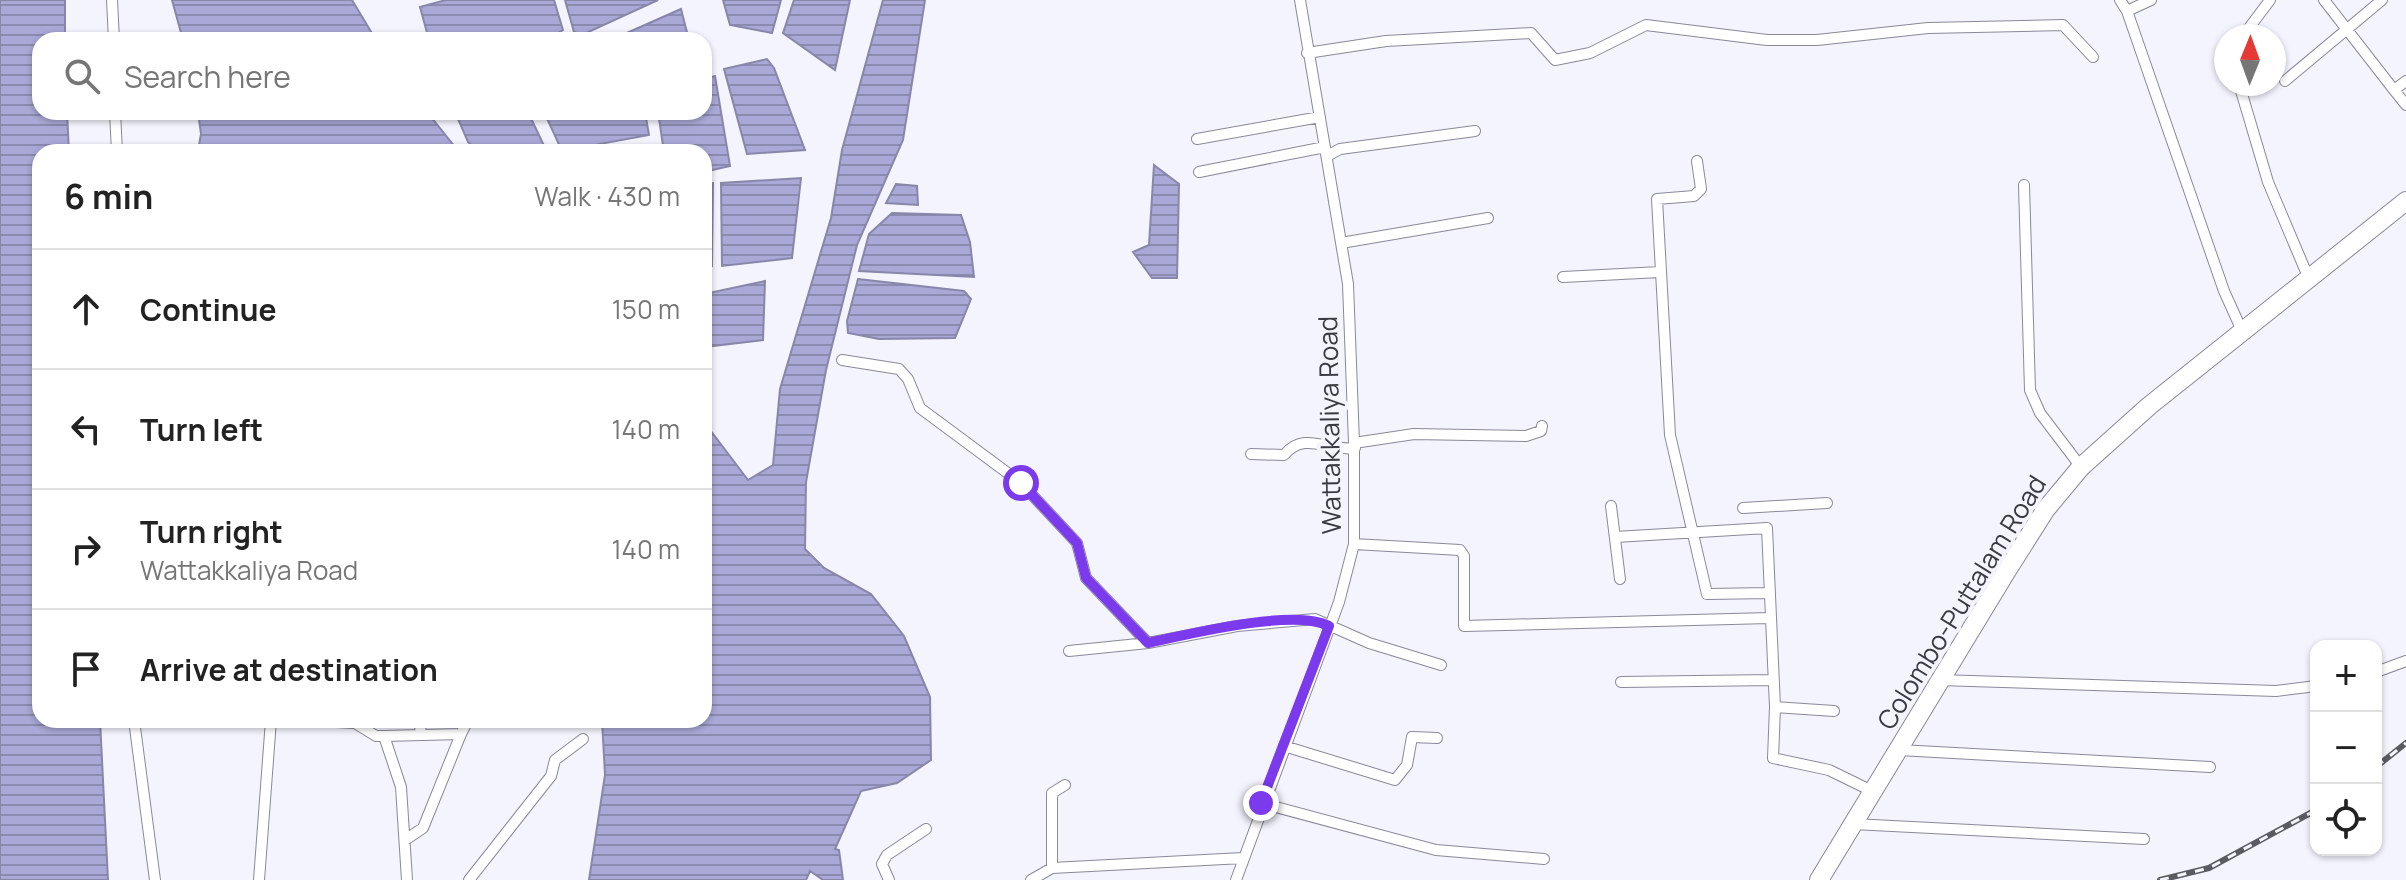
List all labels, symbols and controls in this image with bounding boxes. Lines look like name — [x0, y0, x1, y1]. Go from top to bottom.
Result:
north arrow — [2214, 24, 2286, 96]
search box — [32, 32, 712, 120]
icon: search — [60, 54, 104, 98]
text: Search here — [124, 56, 291, 97]
text: 6 min — [64, 173, 153, 219]
text: Walk · 430 m — [534, 178, 680, 214]
icon: ahead — [64, 287, 108, 331]
text: Continue — [140, 289, 276, 330]
text: 150 m — [612, 291, 680, 327]
street label: Wattakkaliya Road — [1309, 316, 1349, 534]
icon: left — [64, 407, 108, 451]
text: Turn left — [140, 409, 263, 450]
text: 140 m — [611, 411, 680, 447]
route start — [1003, 465, 1039, 501]
street label: Colombo-Puttalam Road — [1868, 468, 2054, 736]
text: Turn right — [140, 511, 283, 552]
icon: right — [64, 527, 108, 571]
text: 140 m — [611, 531, 680, 567]
text: Wattakkaliya Road — [140, 552, 358, 588]
map controls — [2310, 640, 2382, 856]
button: + — [2310, 640, 2382, 712]
icon: arrive — [64, 647, 108, 691]
text: Arrive at destination — [140, 649, 438, 690]
button: − — [2310, 712, 2382, 784]
button: locate — [2310, 784, 2382, 856]
route end — [1243, 785, 1279, 821]

